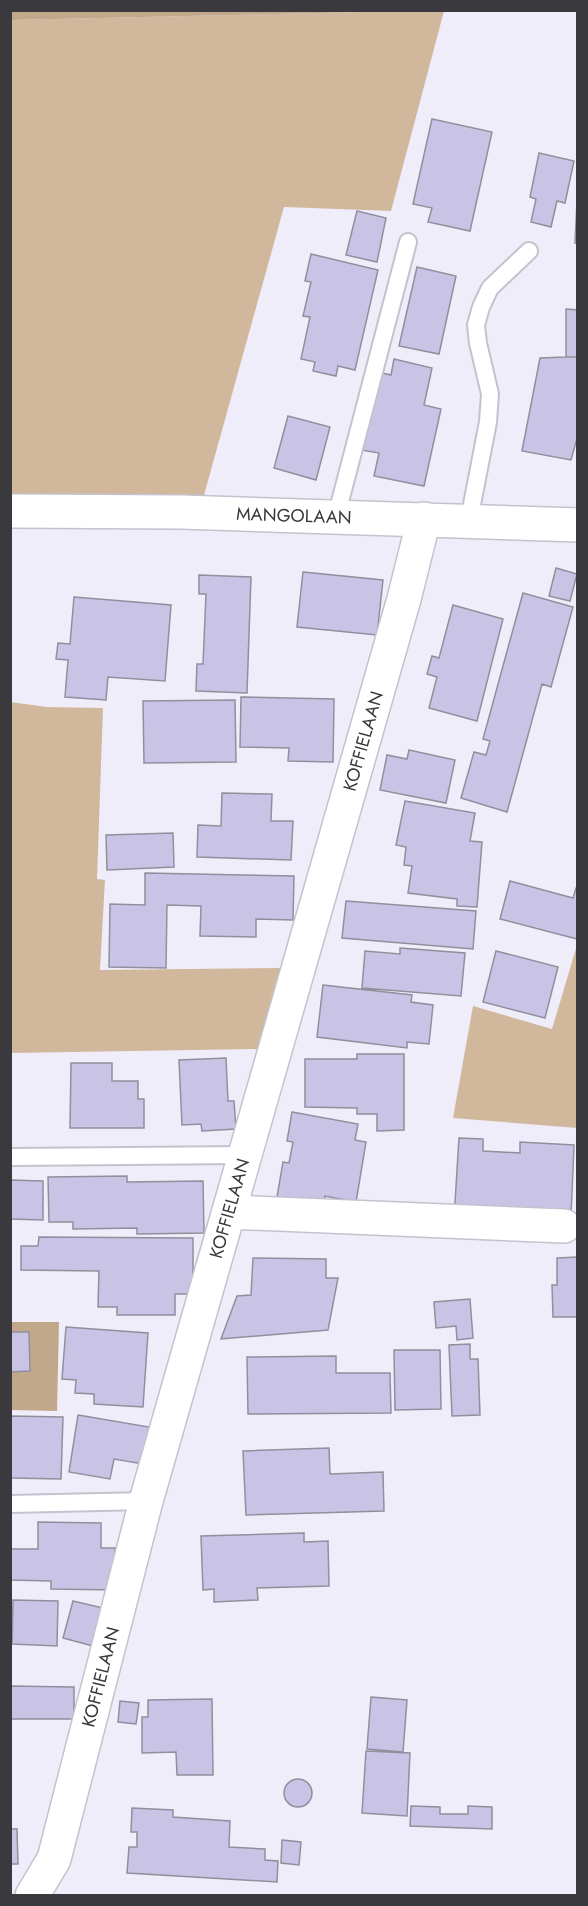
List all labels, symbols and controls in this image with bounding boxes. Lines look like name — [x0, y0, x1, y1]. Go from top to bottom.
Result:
street label: MANGOLAAN — [236, 501, 352, 531]
street label: KOFFIELAAN — [337, 688, 390, 794]
street label: KOFFIELAAN — [203, 1155, 256, 1261]
street label: KOFFIELAAN — [75, 1624, 126, 1730]

